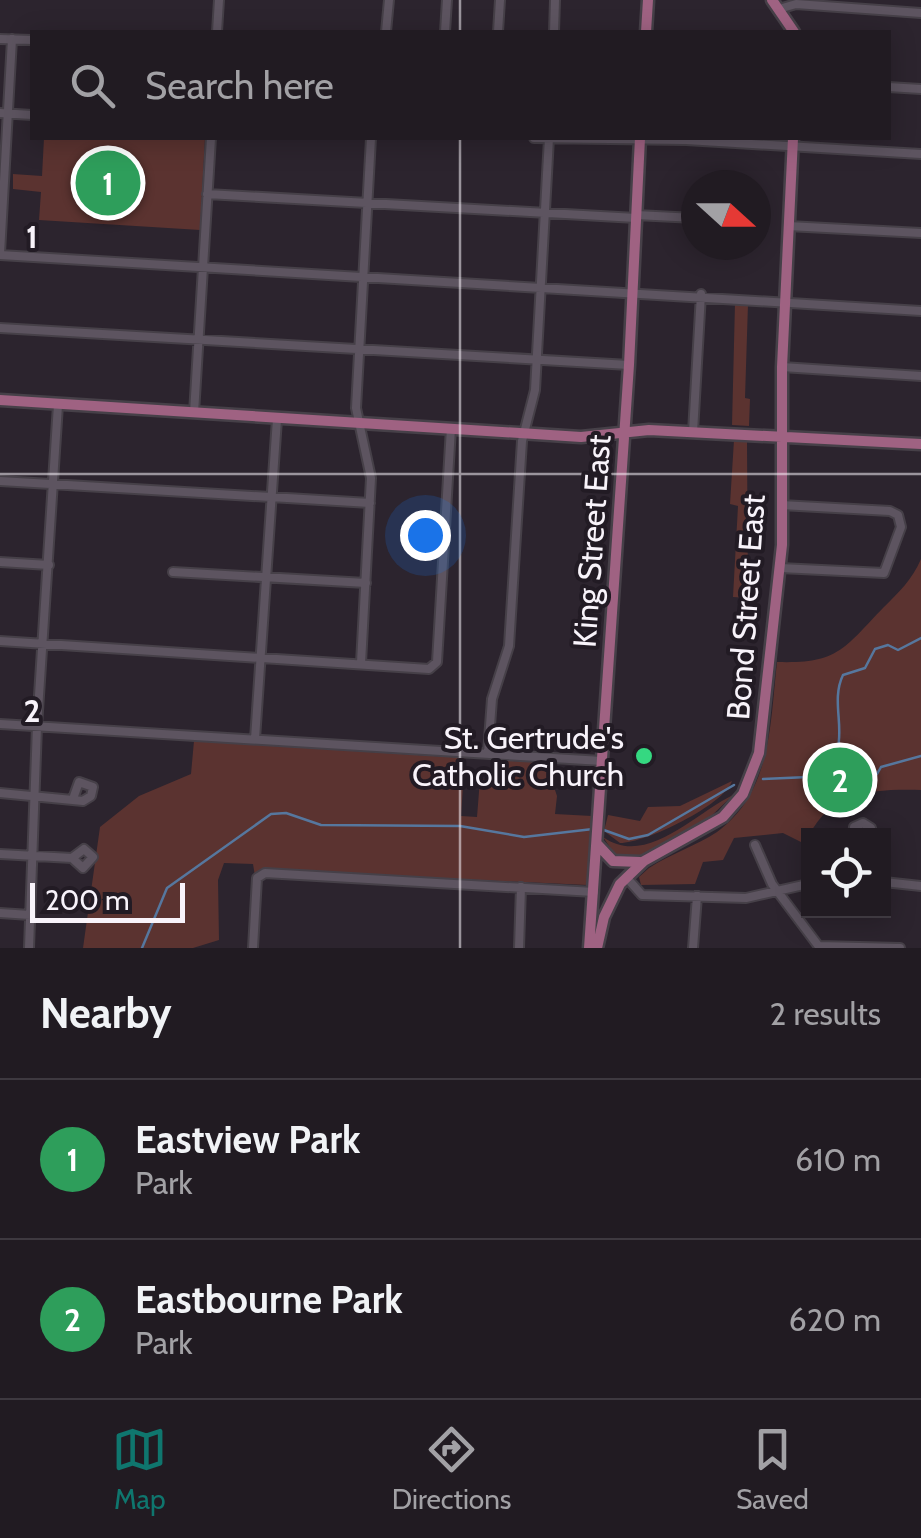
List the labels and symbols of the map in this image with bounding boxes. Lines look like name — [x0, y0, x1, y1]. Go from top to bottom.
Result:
pin: 1 — [76, 146, 140, 220]
north arrow — [681, 170, 771, 260]
text: 1 — [26, 217, 38, 256]
street label: King Street East — [565, 433, 618, 649]
street label: Bond Street East — [718, 493, 773, 721]
your location — [400, 510, 451, 561]
text: 2 — [24, 691, 40, 730]
place label: St. Gertrude's Catholic Church — [412, 718, 624, 794]
pin: 2 — [808, 742, 872, 818]
marker: St. Gertrude's Catholic Church — [633, 745, 655, 767]
scale bar — [30, 878, 185, 923]

